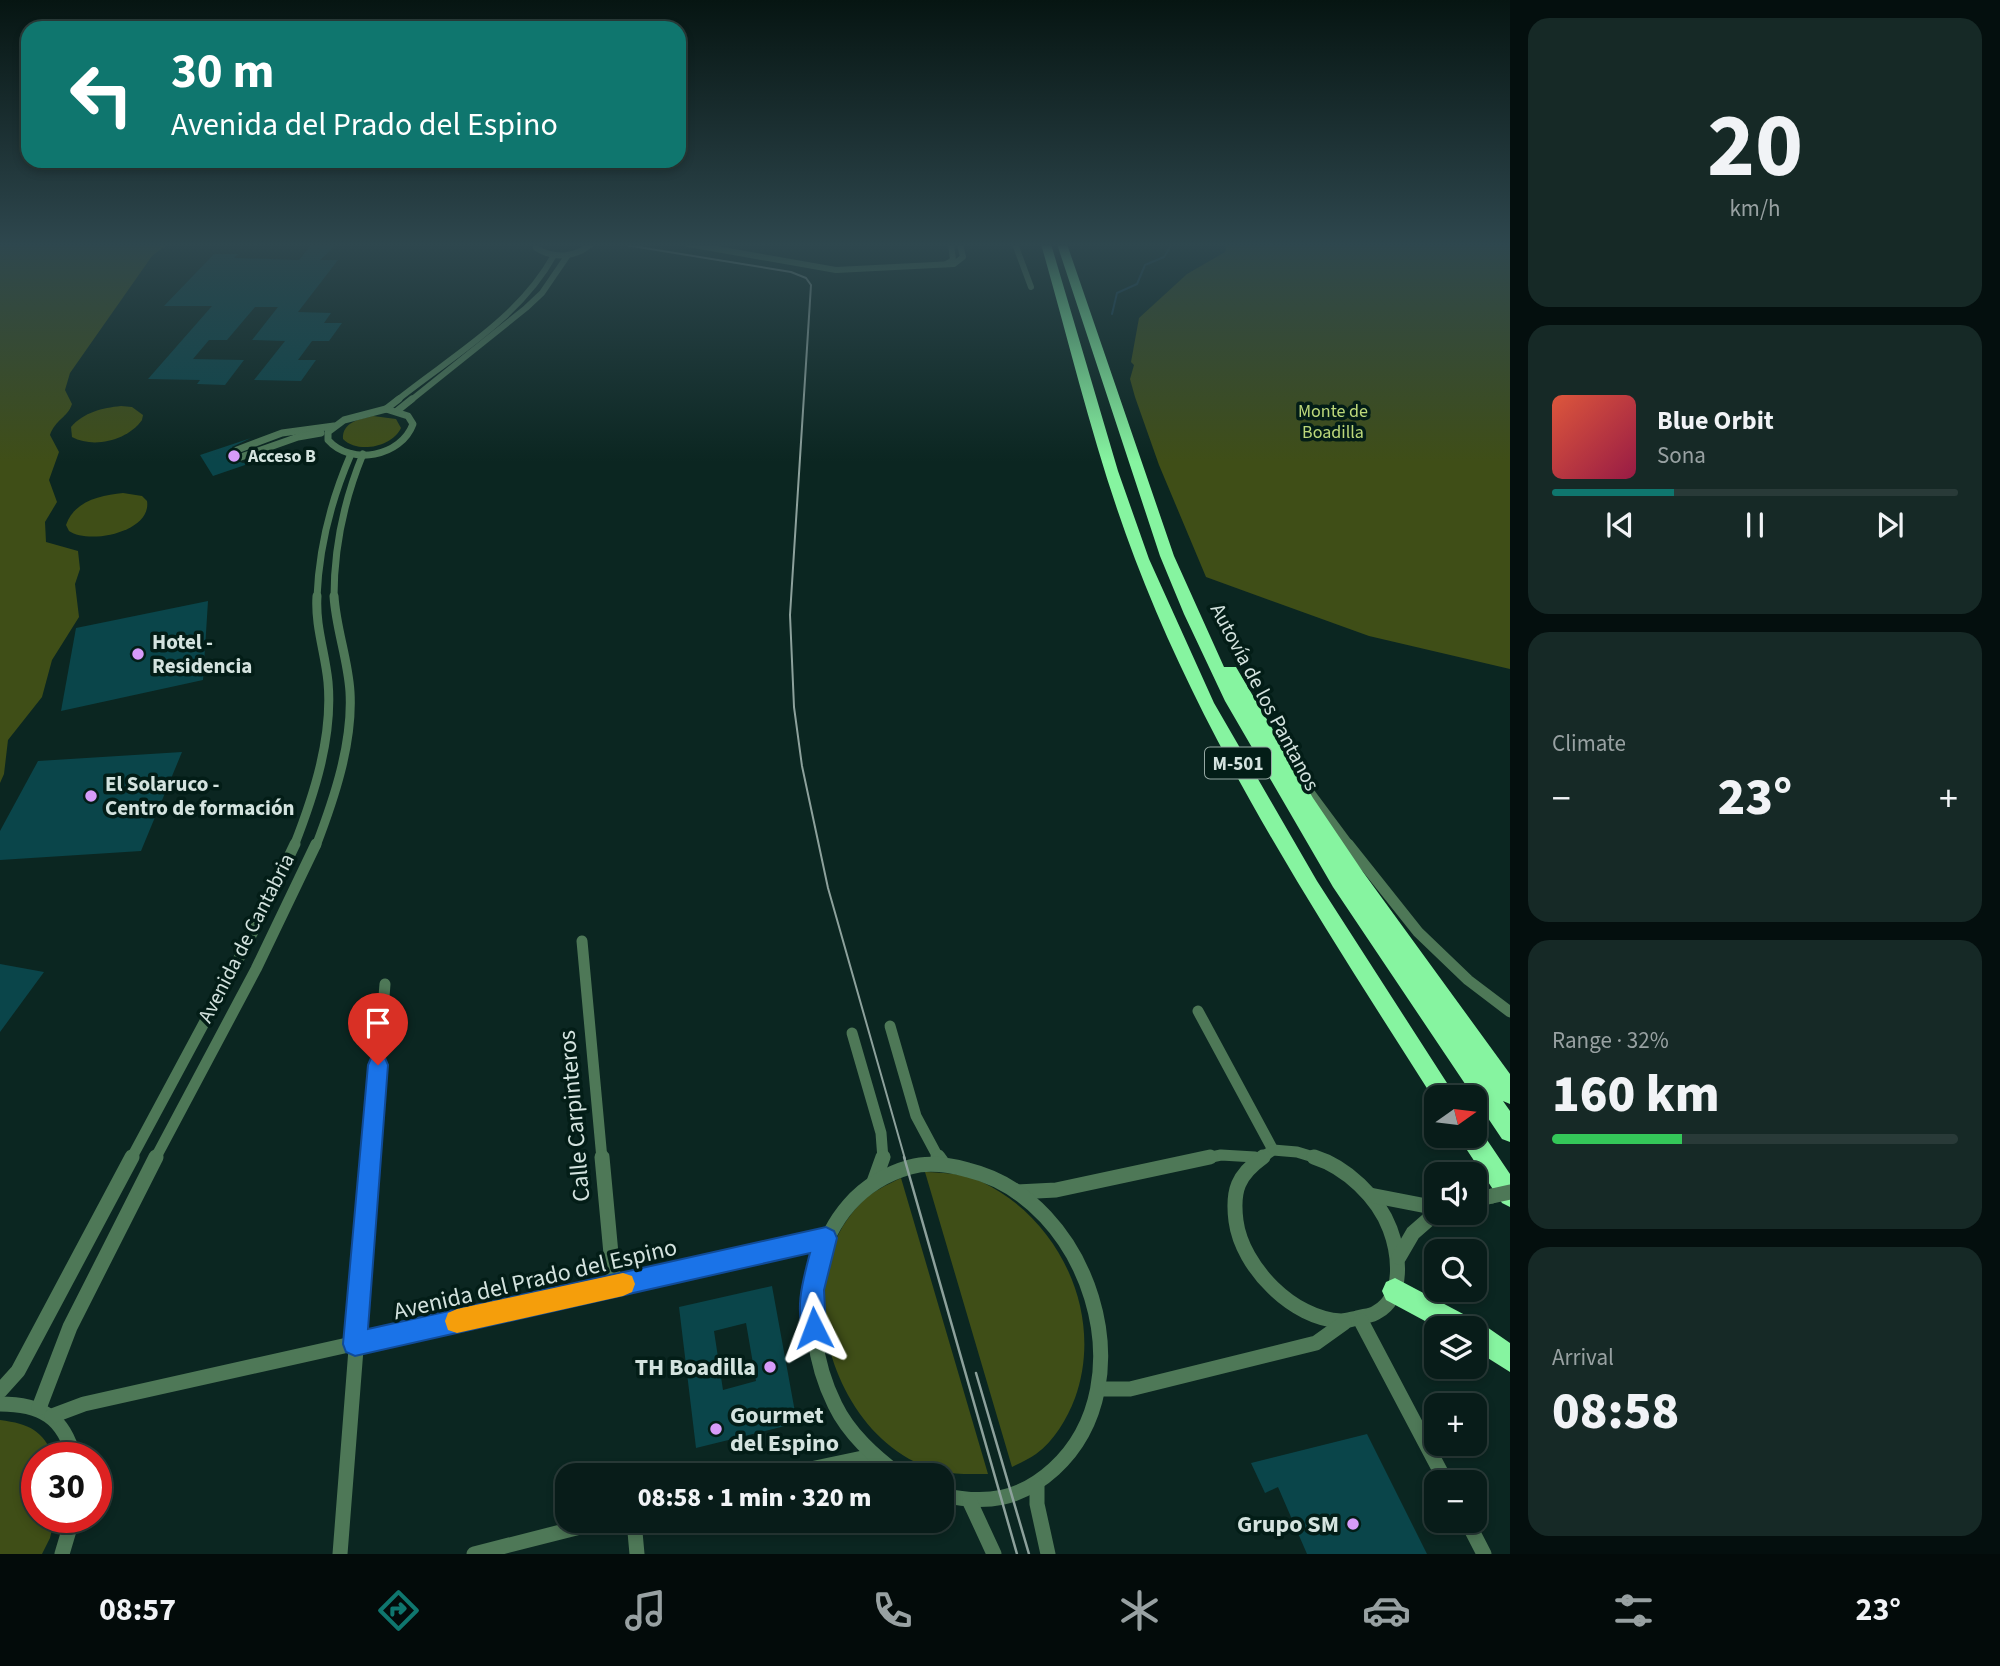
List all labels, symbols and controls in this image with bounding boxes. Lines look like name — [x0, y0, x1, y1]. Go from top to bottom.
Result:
text: 30 m — [171, 37, 275, 107]
icon: left — [56, 49, 147, 140]
text: 20 — [1707, 82, 1803, 211]
text: Avenida del Prado del Espino — [171, 102, 558, 148]
text: km/h — [1729, 192, 1781, 225]
park label: Monte de Boadilla — [1298, 399, 1368, 445]
text: Blue Orbit — [1657, 402, 1774, 439]
text: Sona — [1657, 439, 1706, 472]
place label: Acceso B — [247, 444, 316, 469]
marker: Acceso B — [226, 448, 242, 464]
icon: previous — [1601, 506, 1639, 544]
icon: pause — [1736, 506, 1774, 544]
icon: next — [1871, 506, 1909, 544]
street label: Autovía de los Pantanos — [1203, 598, 1327, 796]
place label: Hotel - Residencia — [152, 627, 252, 681]
marker: Hotel - Residencia — [130, 646, 146, 662]
text: Climate — [1552, 727, 1626, 760]
road number: M-501 — [1205, 748, 1271, 778]
text: 23° — [1718, 761, 1792, 835]
place label: El Solaruco - Centro de formación — [105, 769, 295, 823]
text: − — [1552, 772, 1571, 826]
text: + — [1939, 772, 1958, 826]
marker: El Solaruco - Centro de formación — [83, 788, 99, 804]
street label: Avenida de Cantabria — [190, 848, 302, 1028]
pin — [348, 993, 408, 1065]
icon: arrive — [359, 1004, 397, 1042]
text: Range · 32% — [1552, 1024, 1669, 1057]
street label: Calle Carpinteros — [550, 1029, 599, 1203]
text: 160 km — [1552, 1058, 1720, 1132]
north arrow — [1424, 1085, 1488, 1148]
map controls — [1424, 1085, 1487, 1533]
button: sound — [1424, 1162, 1487, 1225]
street label: Avenida del Prado del Espino — [390, 1230, 680, 1329]
button: search — [1424, 1239, 1487, 1302]
position arrow — [777, 1291, 851, 1365]
button: layers — [1424, 1316, 1487, 1379]
text: Arrival — [1552, 1341, 1614, 1374]
place label: TH Boadilla — [635, 1350, 756, 1385]
marker: TH Boadilla — [762, 1359, 778, 1375]
text: 08:58 — [1552, 1375, 1679, 1449]
button: + — [1424, 1393, 1487, 1456]
place label: Gourmet del Espino — [730, 1398, 839, 1461]
marker: Gourmet del Espino — [708, 1421, 724, 1437]
speed limit sign: 30 — [21, 1442, 112, 1533]
button: − — [1424, 1470, 1487, 1533]
text: 08:58 · 1 min · 320 m — [638, 1479, 871, 1516]
place label: Grupo SM — [1237, 1507, 1339, 1542]
marker: Grupo SM — [1345, 1516, 1361, 1532]
icon: directions — [374, 1586, 423, 1635]
icon: music — [621, 1586, 670, 1635]
icon: phone — [868, 1586, 917, 1635]
icon: climate — [1115, 1586, 1164, 1635]
icon: car — [1362, 1586, 1411, 1635]
icon: filters — [1609, 1586, 1658, 1635]
text: 08:57 — [99, 1587, 176, 1633]
text: 23° — [1855, 1587, 1901, 1633]

